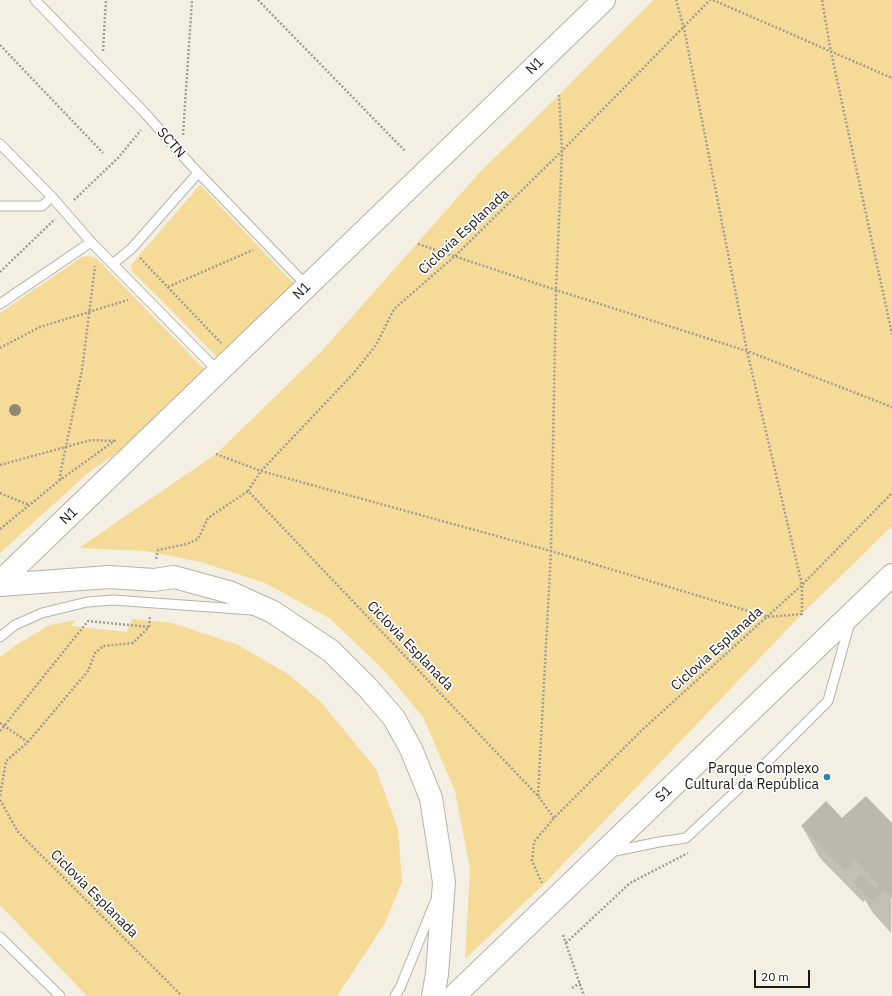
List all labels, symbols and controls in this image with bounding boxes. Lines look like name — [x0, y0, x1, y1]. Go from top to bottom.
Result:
street label: N1 — [523, 54, 547, 78]
street label: SCTN — [153, 124, 189, 162]
street label: Ciclovia Esplanada — [415, 186, 513, 278]
street label: N1 — [290, 279, 314, 303]
street label: N1 — [57, 504, 81, 528]
street label: Ciclovia Esplanada — [363, 598, 457, 694]
street label: Ciclovia Esplanada — [668, 603, 766, 695]
place label: Parque Complexo Cultural da República — [685, 761, 819, 794]
marker: Parque Complexo Cultural da República — [822, 772, 832, 782]
street label: S1 — [652, 782, 676, 806]
street label: Ciclovia Esplanada — [47, 847, 141, 941]
scale bar — [756, 962, 812, 988]
text: 20 m — [761, 969, 789, 984]

